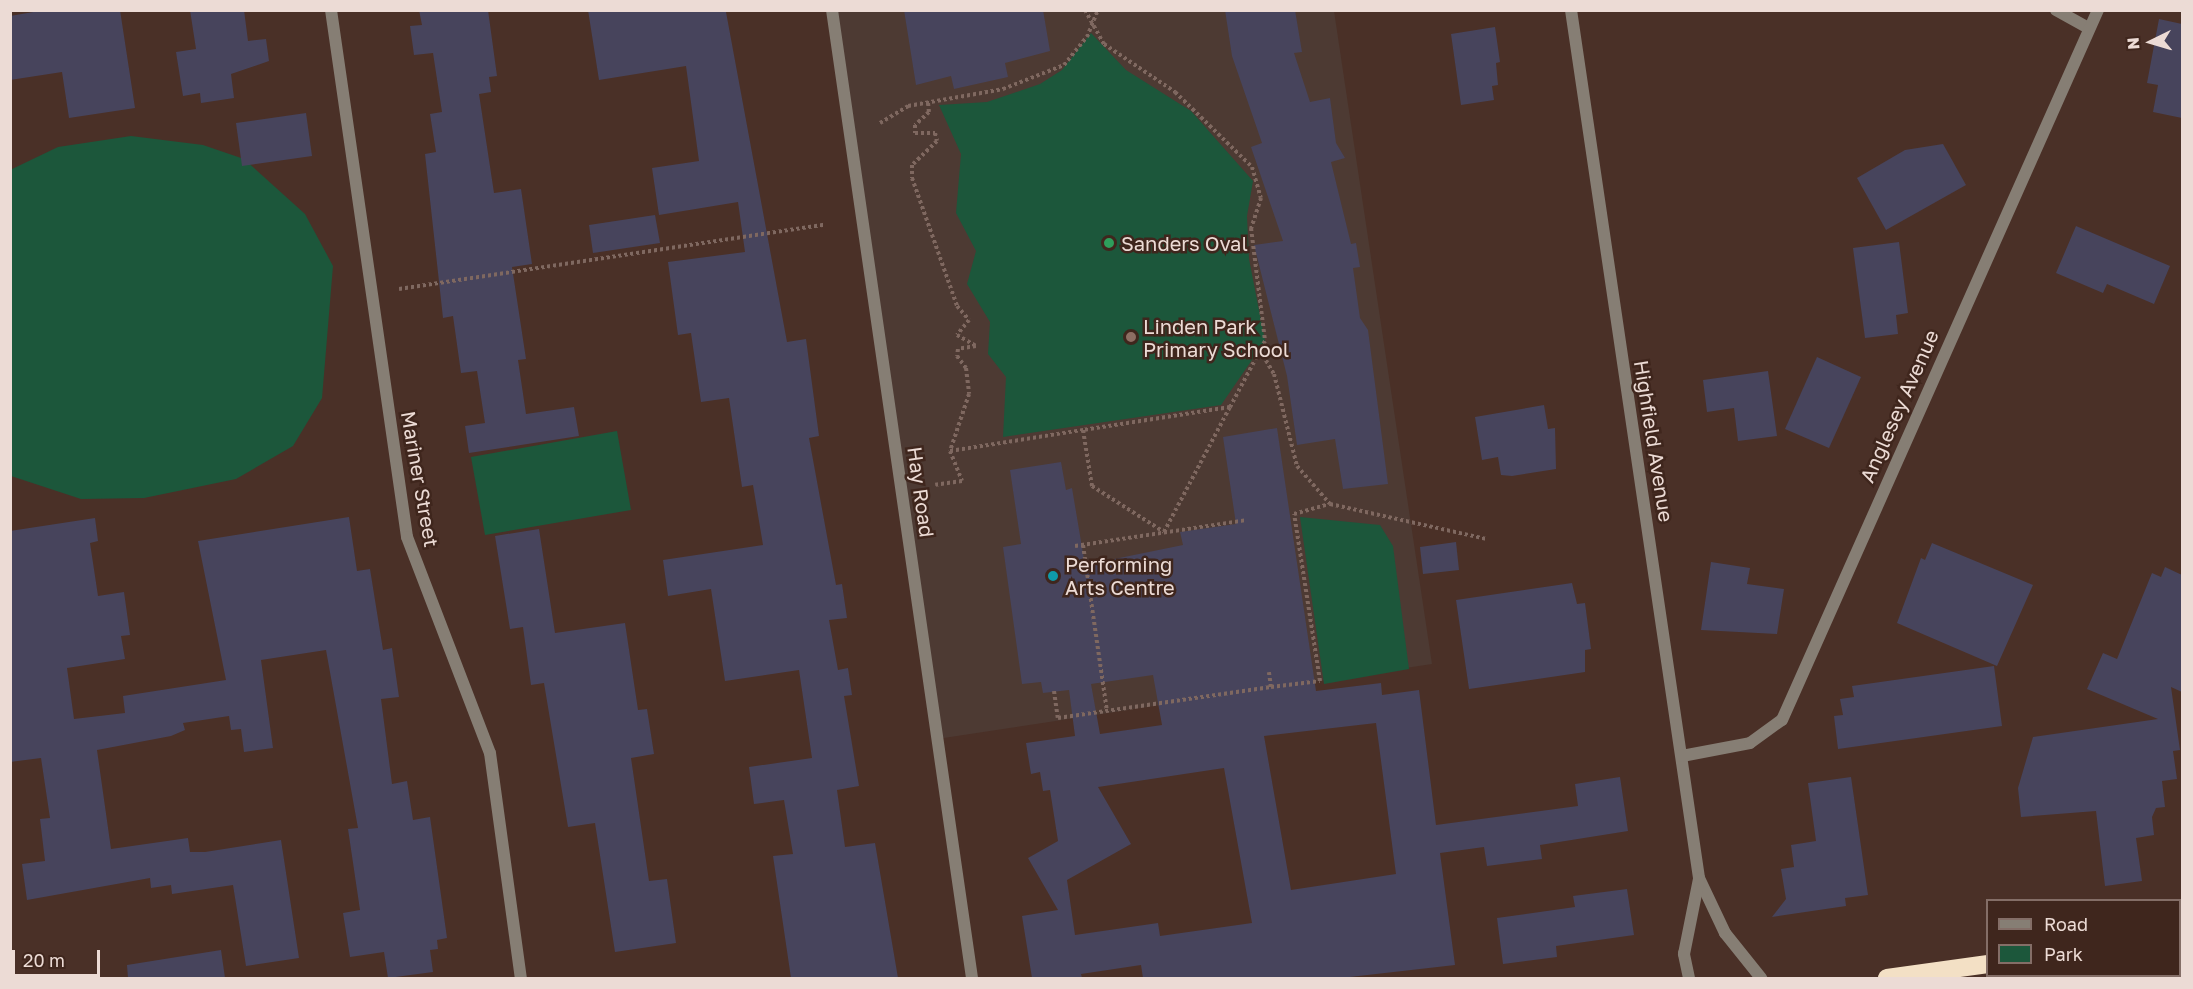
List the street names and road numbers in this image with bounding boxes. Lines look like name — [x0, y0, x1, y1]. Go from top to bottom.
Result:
street label: Anglesey Avenue — [1855, 326, 1943, 486]
street label: Highfield Avenue — [1629, 358, 1679, 524]
street label: Mariner Street — [396, 409, 444, 549]
street label: Hay Road — [903, 445, 939, 539]

